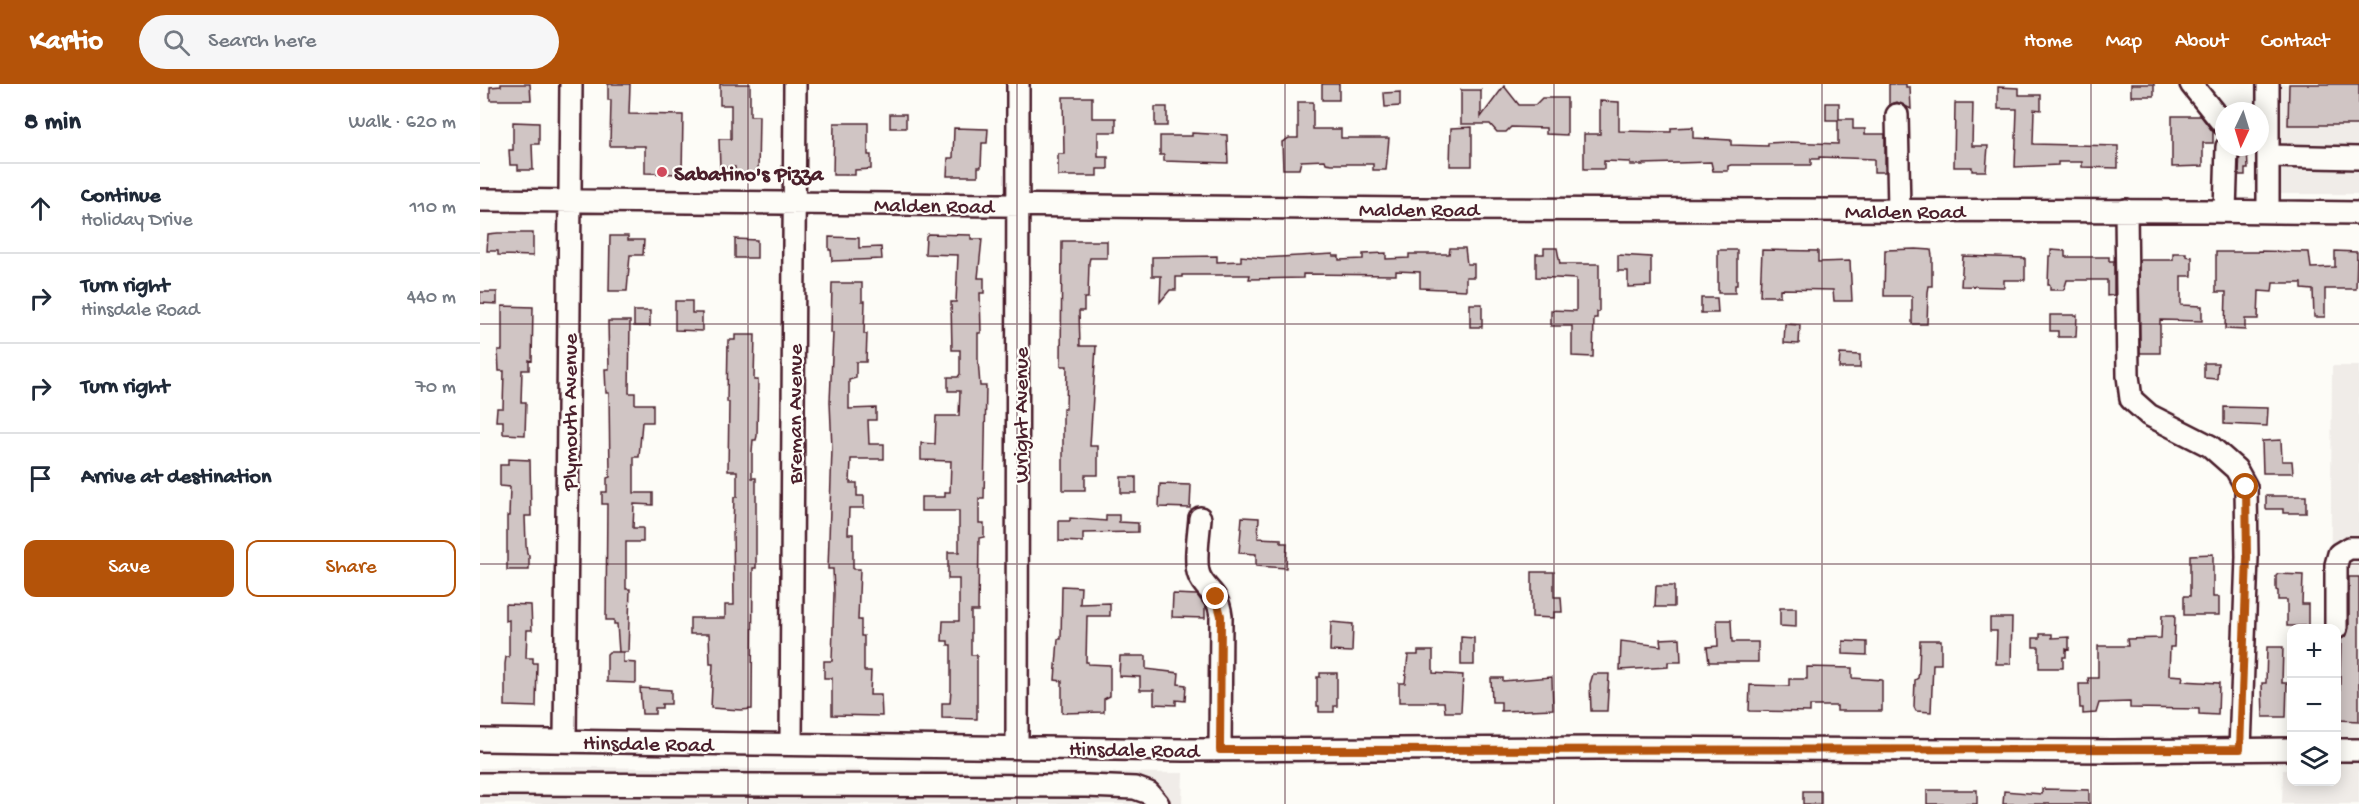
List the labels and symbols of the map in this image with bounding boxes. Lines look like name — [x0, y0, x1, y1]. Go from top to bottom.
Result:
north arrow — [2215, 102, 2269, 156]
place label: Sabatino's Pizza — [674, 163, 825, 189]
marker: Sabatino's Pizza — [655, 165, 669, 179]
street label: Malden Road — [874, 194, 996, 222]
street label: Malden Road — [1359, 199, 1481, 225]
street label: Malden Road — [1845, 201, 1967, 227]
street label: Plymouth Avenue — [559, 333, 585, 492]
street label: Breman Avenue — [784, 343, 810, 485]
street label: Wright Avenue — [1010, 346, 1036, 483]
route start — [2232, 473, 2258, 499]
route end — [1202, 583, 1228, 609]
street label: Hinsdale Road — [582, 732, 715, 760]
street label: Hinsdale Road — [1068, 738, 1201, 766]

